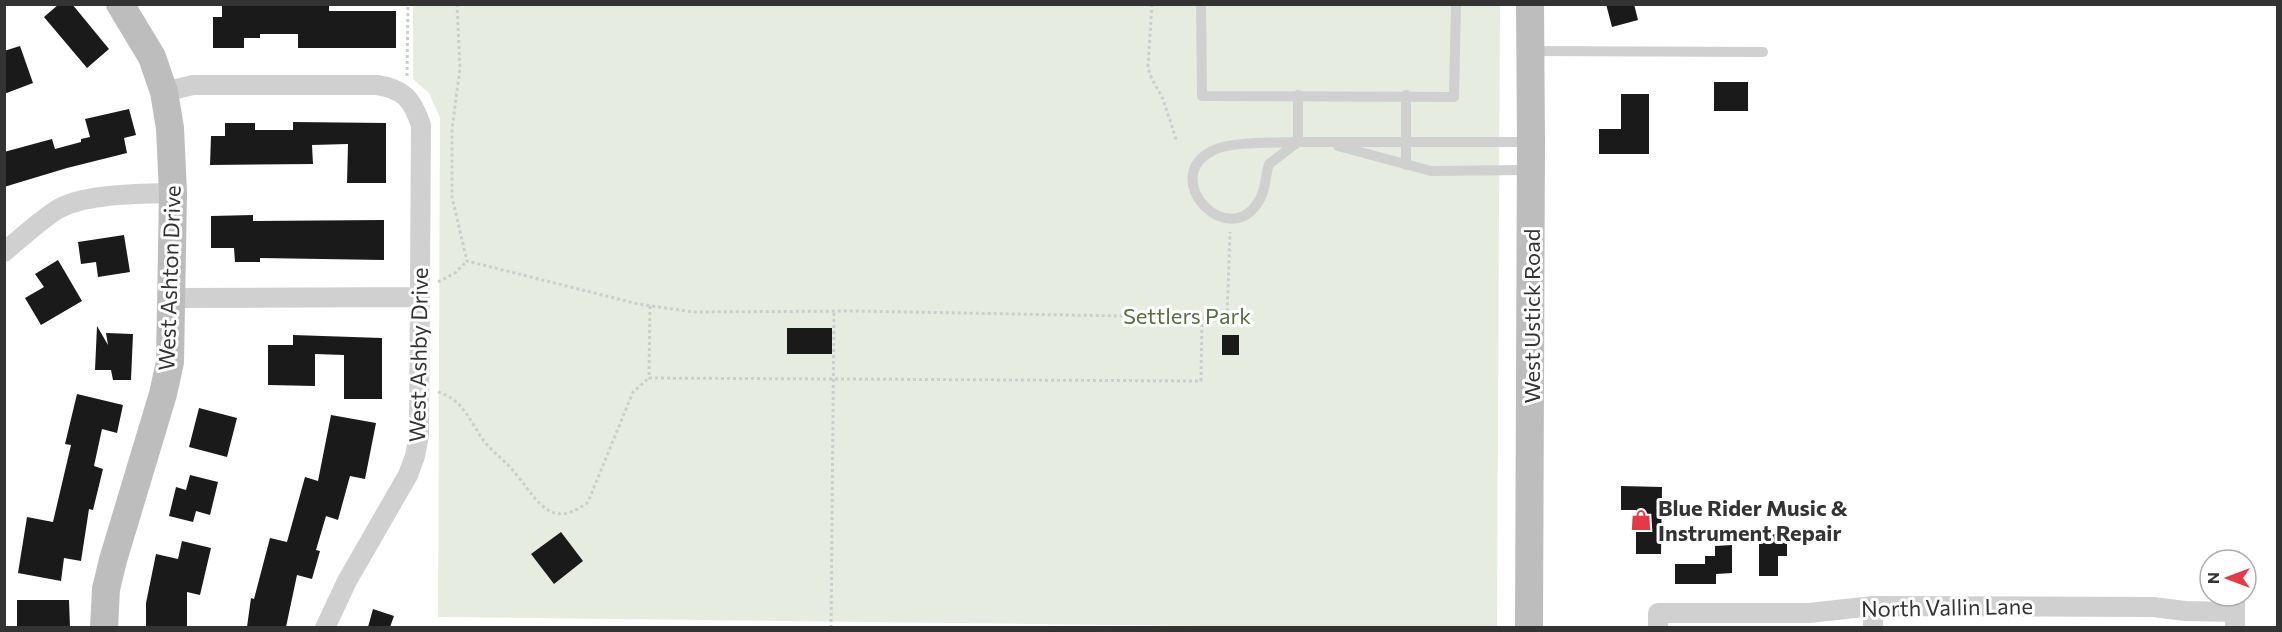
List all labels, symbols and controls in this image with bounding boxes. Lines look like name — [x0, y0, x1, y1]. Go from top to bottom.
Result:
street label: West Ashton Drive — [152, 185, 186, 371]
street label: West Ustick Road — [1518, 229, 1545, 403]
street label: West Ashby Drive — [403, 267, 433, 443]
park label: Settlers Park — [1123, 302, 1251, 329]
place label: Blue Rider Music & Instrument Repair — [1658, 494, 1848, 546]
shop icon: Blue Rider Music & Instrument Repair — [1629, 508, 1653, 532]
north arrow — [2198, 548, 2258, 608]
text: N — [2203, 572, 2222, 584]
street label: North Vallin Lane — [1861, 592, 2033, 622]

